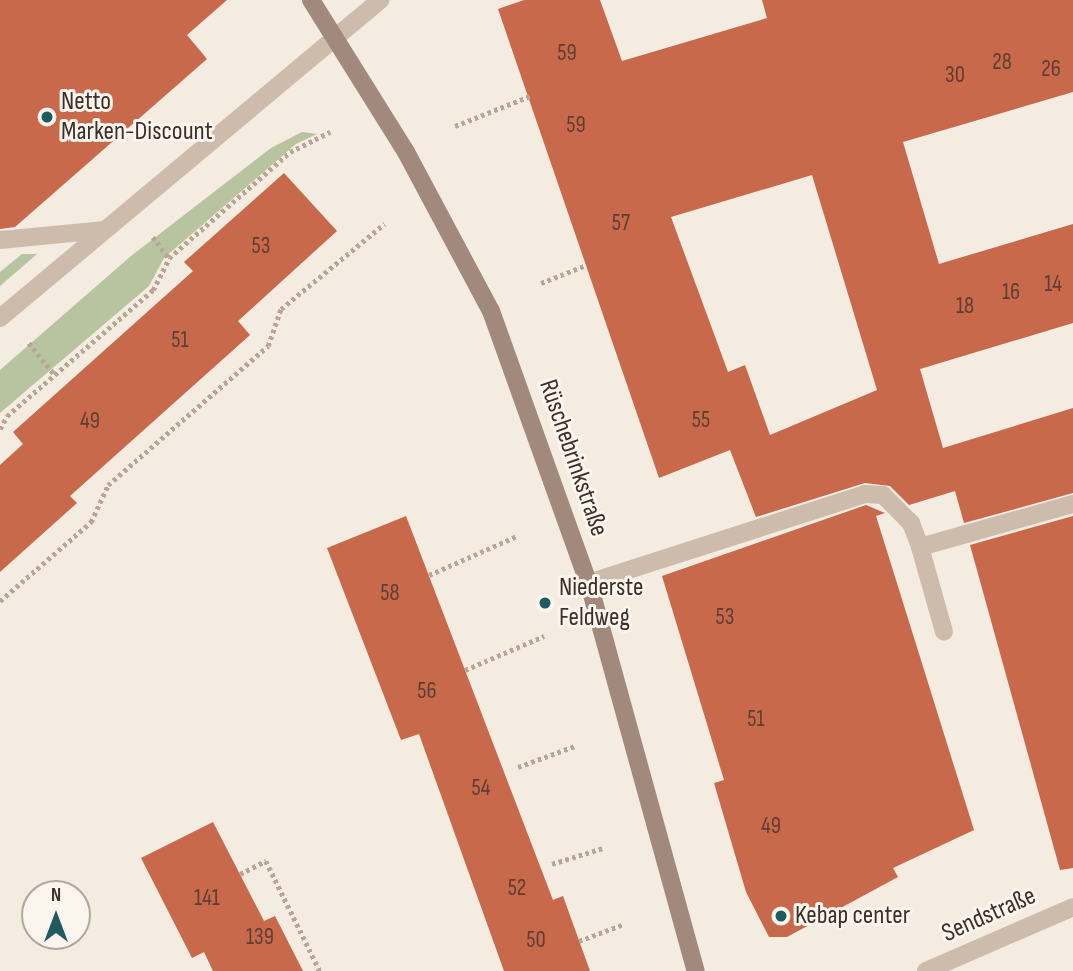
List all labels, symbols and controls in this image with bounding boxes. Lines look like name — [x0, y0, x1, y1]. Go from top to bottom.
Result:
house number: 59 — [557, 39, 577, 67]
house number: 28 — [992, 48, 1012, 76]
house number: 26 — [1041, 55, 1061, 83]
house number: 30 — [945, 61, 965, 89]
place label: Netto Marken-Discount — [61, 86, 213, 148]
marker: Netto Marken-Discount — [39, 109, 55, 125]
house number: 59 — [566, 111, 586, 139]
house number: 57 — [612, 209, 630, 237]
house number: 53 — [252, 232, 270, 260]
house number: 14 — [1044, 270, 1062, 298]
house number: 16 — [1002, 278, 1020, 306]
house number: 18 — [956, 292, 974, 320]
house number: 51 — [171, 326, 189, 354]
street label: Rüschebrinkstraße — [532, 376, 614, 540]
house number: 55 — [692, 406, 710, 434]
house number: 49 — [80, 407, 100, 435]
place label: Niederste Feldweg — [559, 572, 643, 634]
house number: 58 — [380, 579, 400, 607]
marker: Niederste Feldweg — [537, 595, 553, 611]
house number: 53 — [716, 603, 734, 631]
house number: 56 — [417, 677, 437, 705]
house number: 51 — [747, 705, 765, 733]
house number: 54 — [472, 774, 490, 802]
house number: 49 — [761, 812, 781, 840]
house number: 52 — [508, 874, 526, 902]
north arrow — [21, 880, 91, 950]
street label: Sendstraße — [937, 881, 1041, 949]
text: N — [51, 884, 61, 907]
house number: 141 — [194, 884, 220, 912]
place label: Kebap center — [795, 900, 910, 932]
marker: Kebap center — [773, 908, 789, 924]
house number: 139 — [246, 923, 274, 951]
house number: 50 — [526, 926, 546, 954]

